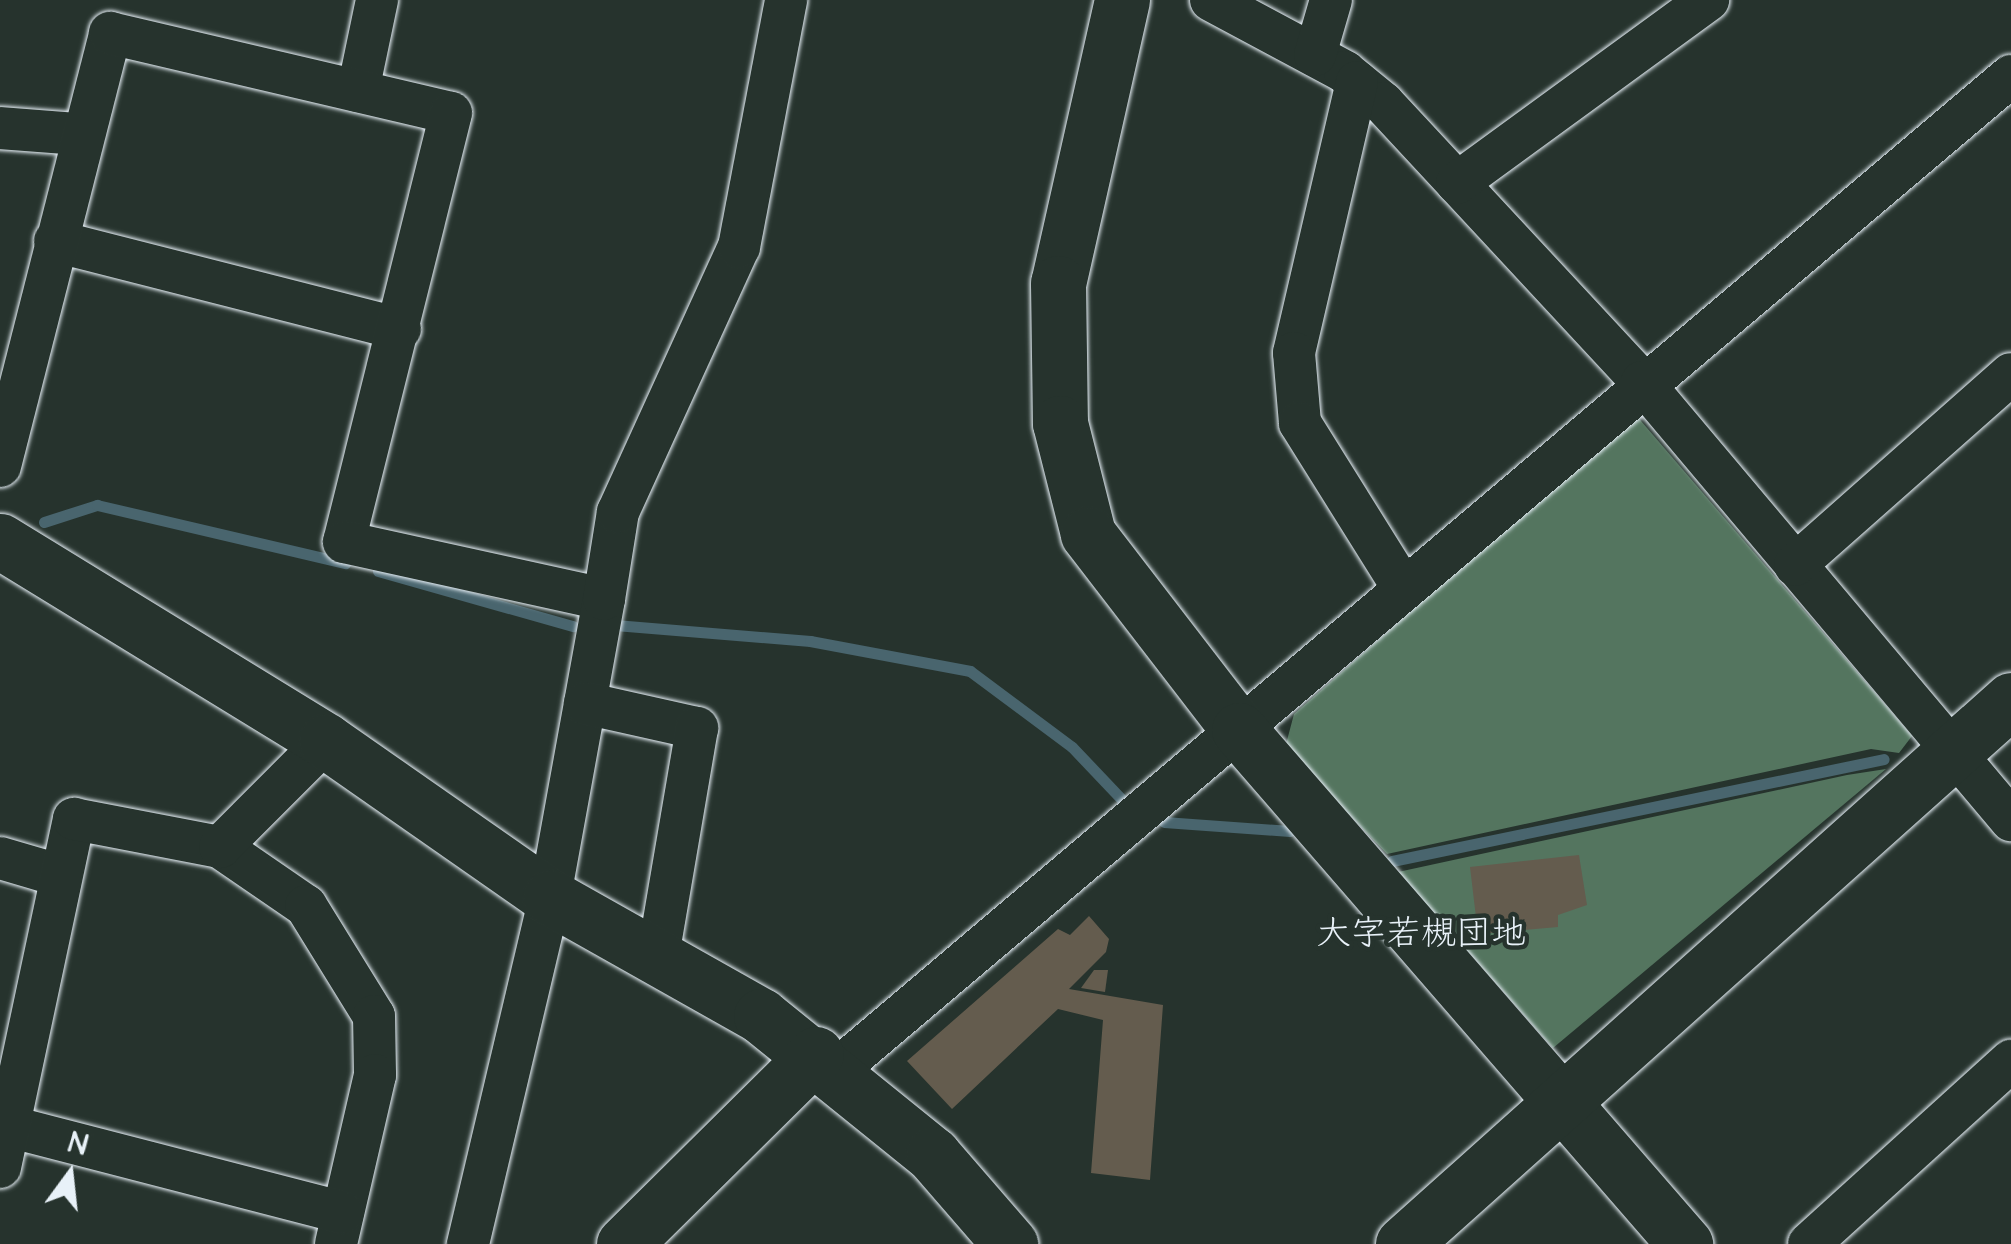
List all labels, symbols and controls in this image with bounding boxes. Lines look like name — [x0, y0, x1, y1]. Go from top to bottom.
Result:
district label: 大字若槻団地 — [1316, 913, 1526, 955]
text: N — [64, 1123, 91, 1166]
north arrow — [20, 1124, 120, 1224]

